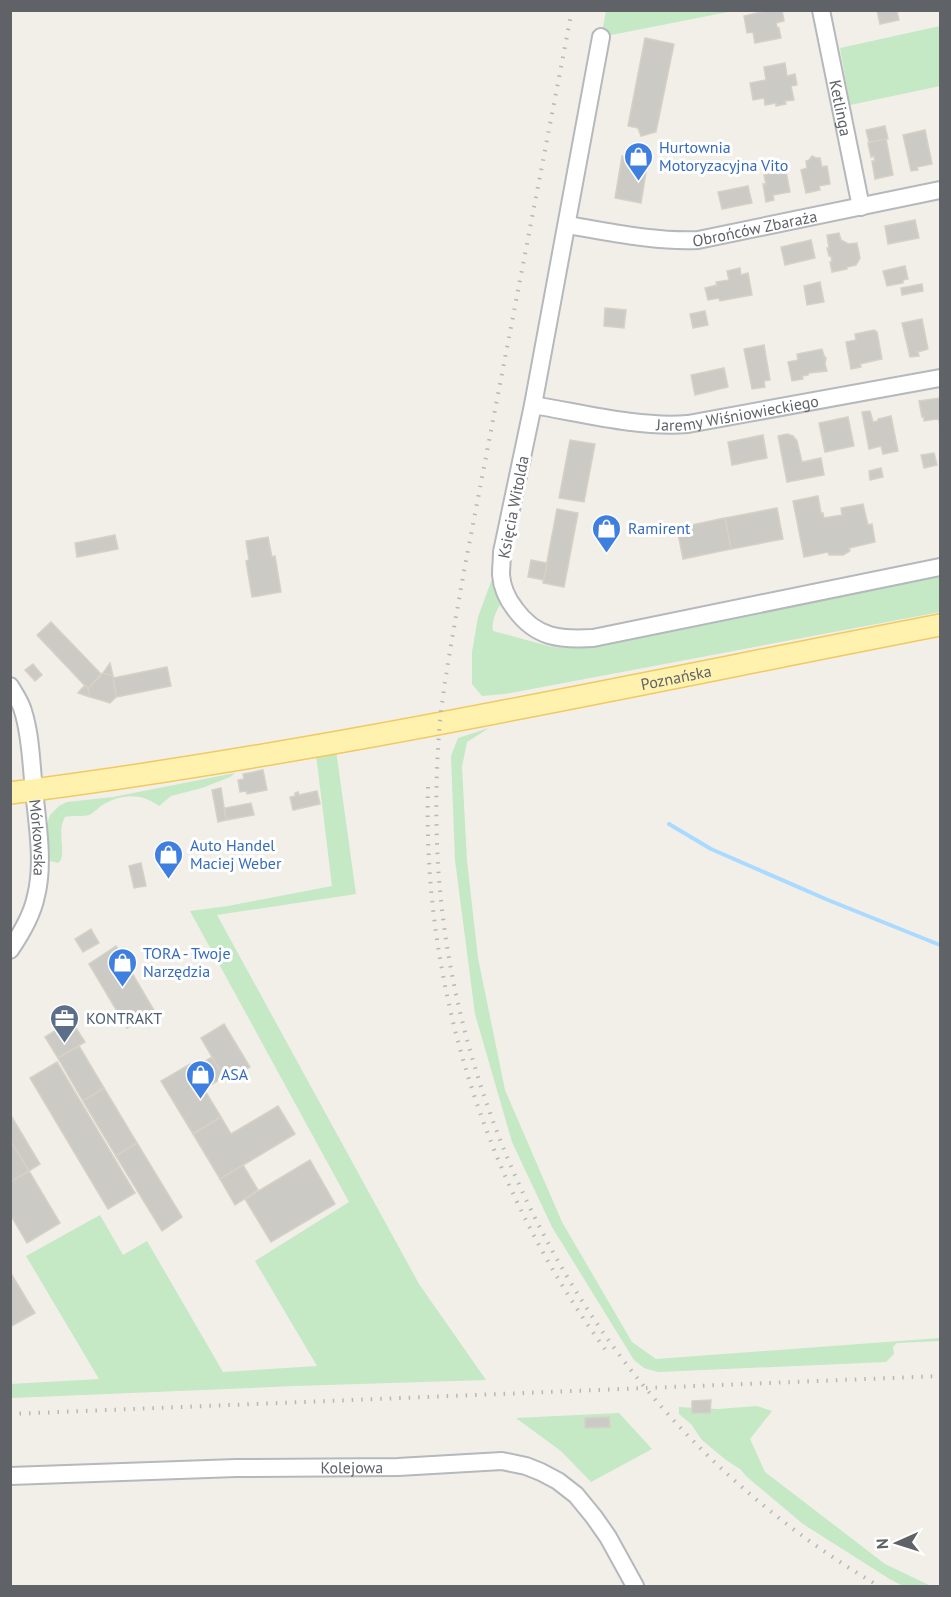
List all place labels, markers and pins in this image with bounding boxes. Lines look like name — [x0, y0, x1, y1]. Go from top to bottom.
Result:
place label: Hurtownia Motoryzacyjna Vito — [659, 137, 788, 175]
shop icon: Hurtownia Motoryzacyjna Vito — [622, 140, 654, 182]
shop icon: Ramirent — [591, 512, 623, 554]
place label: Ramirent — [628, 518, 691, 538]
place label: Auto Handel Maciej Weber — [190, 835, 282, 873]
shop icon: Auto Handel Maciej Weber — [153, 838, 185, 880]
place label: TORA - Twoje Narzędzia — [143, 943, 231, 981]
shop icon: TORA - Twoje Narzędzia — [106, 946, 138, 988]
office icon: KONTRAKT — [49, 1002, 81, 1044]
place label: KONTRAKT — [86, 1008, 162, 1028]
shop icon: ASA — [184, 1058, 216, 1100]
place label: ASA — [221, 1064, 249, 1084]

